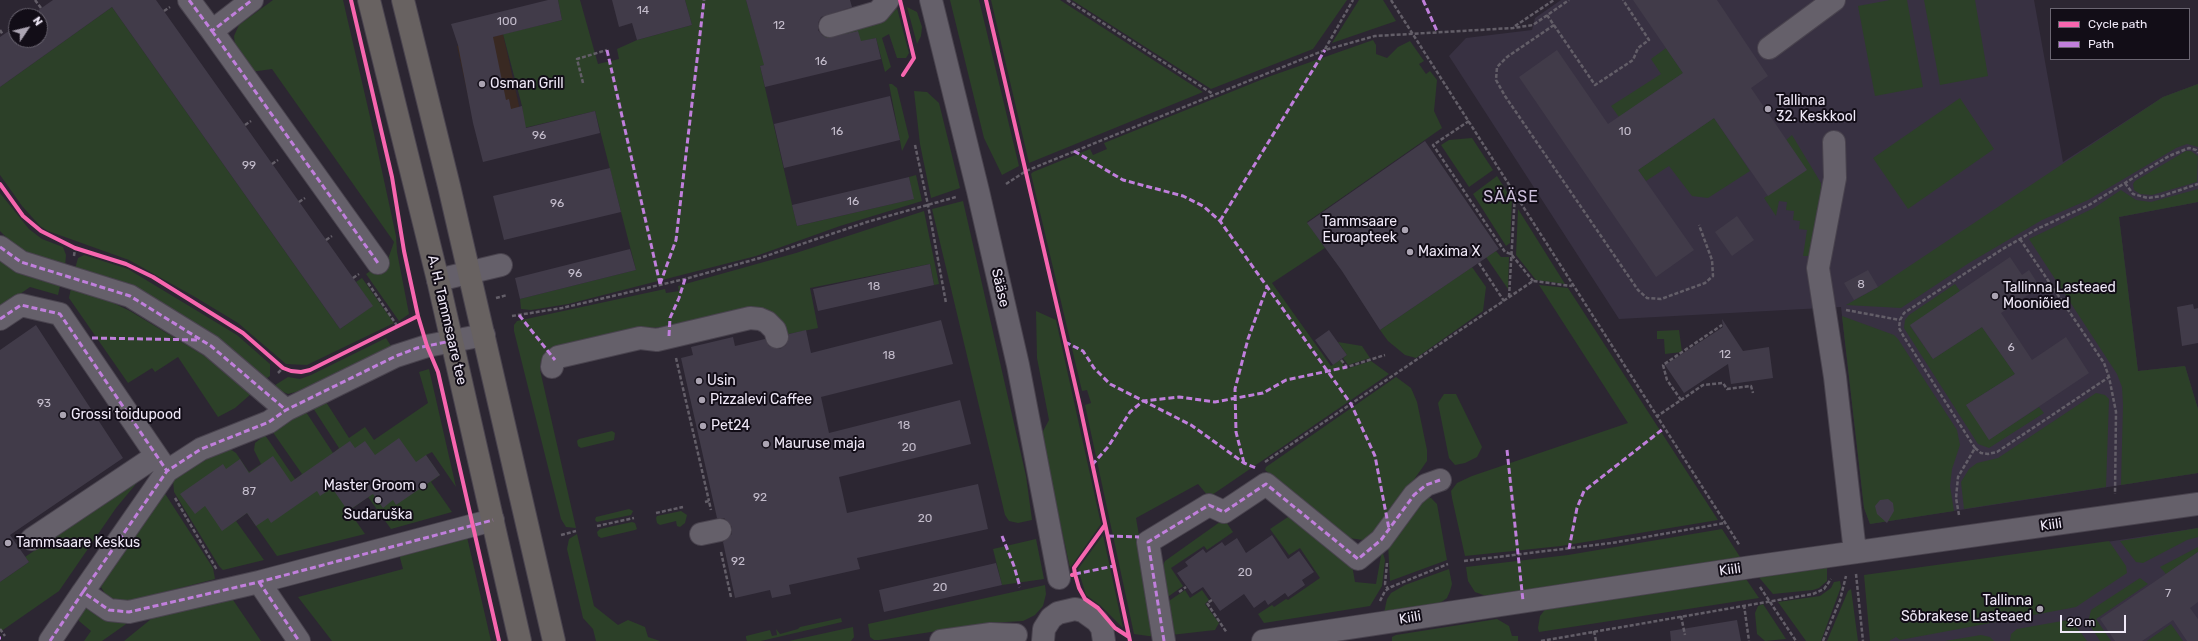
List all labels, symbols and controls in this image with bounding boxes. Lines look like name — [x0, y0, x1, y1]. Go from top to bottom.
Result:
house number: 14 — [637, 4, 649, 18]
north arrow — [8, 8, 48, 48]
legend — [2050, 8, 2190, 60]
text: N — [30, 14, 45, 28]
house number: 100 — [497, 15, 517, 29]
text: Cycle path — [2088, 17, 2147, 31]
house number: 12 — [773, 19, 785, 33]
text: Path — [2088, 37, 2114, 51]
house number: 16 — [815, 55, 827, 69]
place label: Osman Grill — [490, 76, 564, 92]
marker: Osman Grill — [477, 79, 487, 89]
place label: Tallinna 32. Keskkool — [1776, 93, 1856, 126]
marker: Tallinna 32. Keskkool — [1763, 104, 1773, 114]
house number: 16 — [831, 125, 843, 139]
house number: 10 — [1619, 125, 1631, 139]
house number: 96 — [532, 129, 546, 143]
house number: 99 — [242, 159, 256, 173]
district label: SÄÄSE — [1483, 187, 1539, 207]
house number: 16 — [847, 195, 859, 209]
house number: 96 — [550, 197, 564, 211]
place label: Tammsaare Euroapteek — [1322, 214, 1397, 246]
marker: Tammsaare Euroapteek — [1400, 225, 1410, 235]
place label: Maxima X — [1418, 244, 1480, 260]
marker: Maxima X — [1405, 247, 1415, 257]
street label: A. H. Tammsaare tee — [424, 253, 470, 387]
house number: 96 — [568, 267, 582, 281]
street label: Sääse — [987, 267, 1013, 309]
house number: 8 — [1857, 278, 1865, 292]
house number: 18 — [868, 280, 880, 294]
place label: Tallinna Lasteaed Mooniõied — [2003, 280, 2116, 312]
marker: Tallinna Lasteaed Mooniõied — [1990, 291, 2000, 301]
house number: 6 — [2007, 341, 2015, 355]
house number: 12 — [1719, 348, 1731, 362]
house number: 18 — [883, 349, 895, 363]
place label: Usin — [707, 373, 736, 389]
marker: Usin — [694, 376, 704, 386]
place label: Pizzalevi Caffee — [710, 392, 812, 408]
marker: Pizzalevi Caffee — [697, 395, 707, 405]
house number: 93 — [37, 397, 51, 411]
place label: Grossi toidupood — [71, 407, 181, 423]
marker: Grossi toidupood — [58, 410, 68, 420]
place label: Pet24 — [711, 418, 750, 434]
house number: 18 — [898, 419, 910, 433]
marker: Pet24 — [698, 421, 708, 431]
place label: Mauruse maja — [774, 436, 865, 452]
marker: Mauruse maja — [761, 439, 771, 449]
house number: 20 — [902, 441, 916, 455]
place label: Master Groom — [324, 478, 415, 494]
marker: Master Groom — [418, 481, 428, 491]
house number: 87 — [242, 485, 256, 499]
house number: 92 — [753, 491, 767, 505]
marker: Sudaruška — [373, 495, 383, 505]
place label: Sudaruška — [344, 507, 412, 523]
house number: 20 — [918, 512, 932, 526]
street label: Kiili — [2039, 515, 2063, 535]
place label: Tammsaare Keskus — [16, 535, 140, 551]
marker: Tammsaare Keskus — [3, 538, 13, 548]
house number: 92 — [731, 555, 745, 569]
street label: Kiili — [1718, 560, 1742, 580]
house number: 20 — [1238, 566, 1252, 580]
house number: 20 — [933, 581, 947, 595]
house number: 7 — [2165, 587, 2171, 601]
place label: Tallinna Sõbrakese Lasteaed — [1901, 593, 2032, 626]
marker: Tallinna Sõbrakese Lasteaed — [2035, 604, 2045, 614]
scale bar — [2062, 607, 2128, 633]
street label: Kiili — [1398, 608, 1422, 628]
text: 20 m — [2067, 615, 2095, 629]

